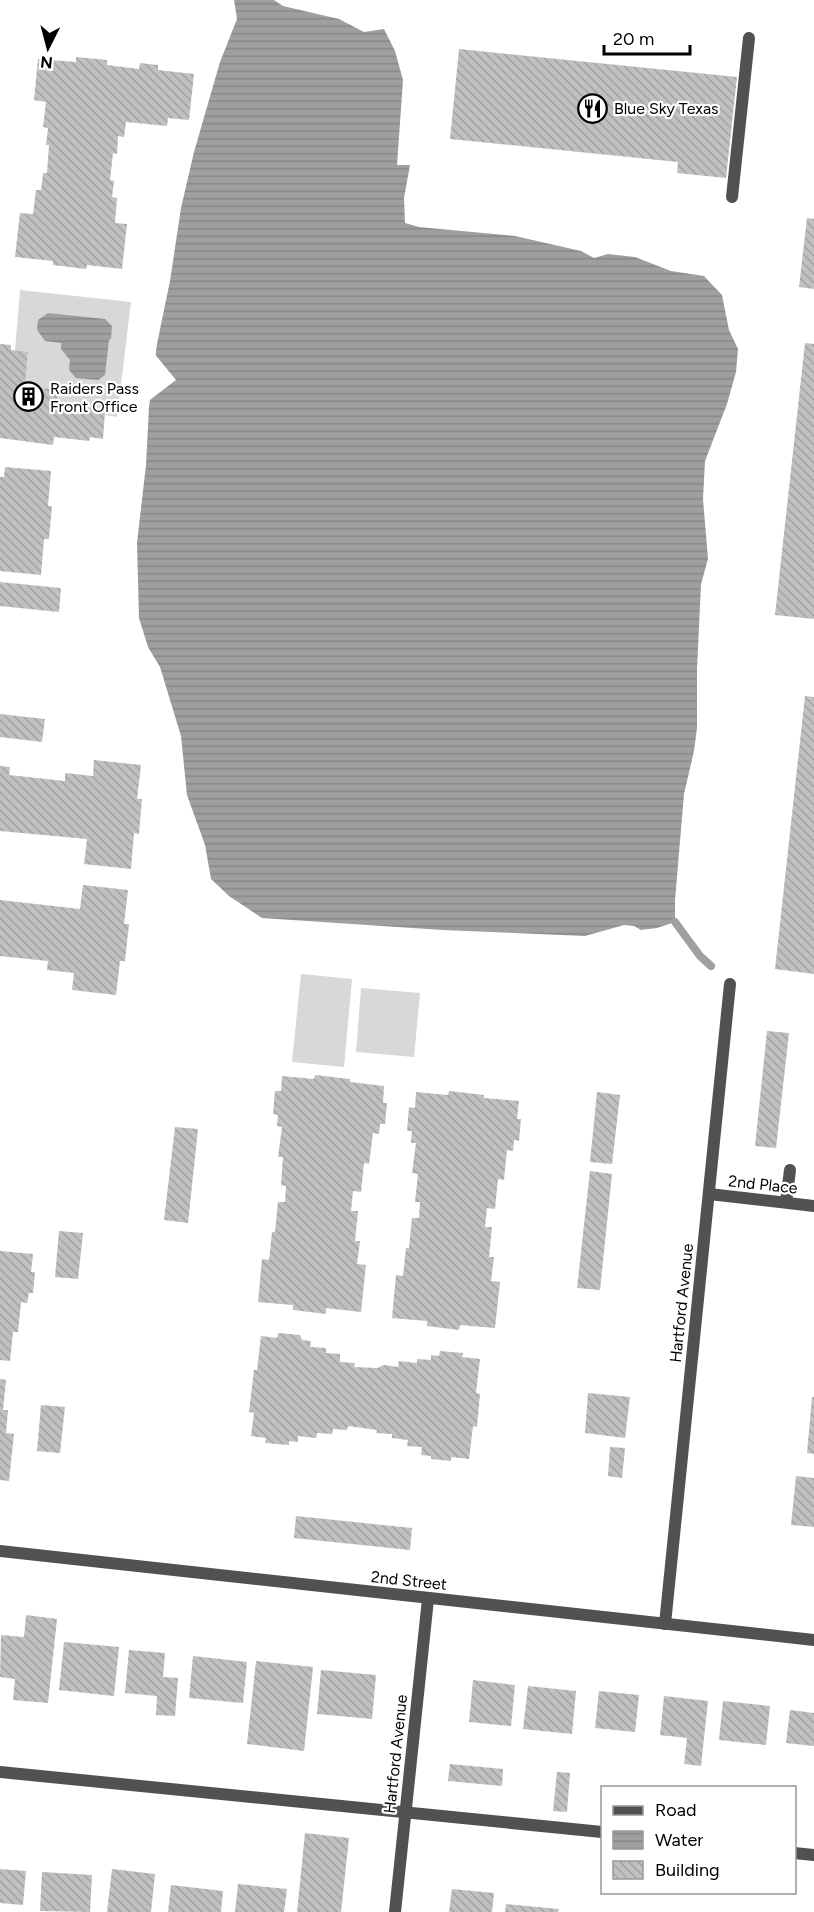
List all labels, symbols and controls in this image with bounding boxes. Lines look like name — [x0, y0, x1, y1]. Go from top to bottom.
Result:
north arrow — [18, 18, 78, 78]
scale bar — [604, 18, 690, 56]
text: 20 m — [613, 28, 654, 50]
text: N — [39, 52, 54, 73]
restaurant icon: Blue Sky Texas — [577, 92, 609, 124]
place label: Blue Sky Texas — [614, 99, 719, 118]
place label: Raiders Pass Front Office — [50, 379, 139, 416]
building icon: Raiders Pass Front Office — [13, 381, 45, 413]
street label: 2nd Place — [727, 1171, 799, 1198]
street label: Hartford Avenue — [666, 1242, 697, 1364]
street label: 2nd Street — [370, 1567, 448, 1594]
street label: Hartford Avenue — [380, 1693, 411, 1815]
legend — [601, 1786, 796, 1894]
text: Road — [655, 1799, 696, 1821]
text: Water — [655, 1829, 703, 1851]
text: Building — [655, 1859, 720, 1881]

